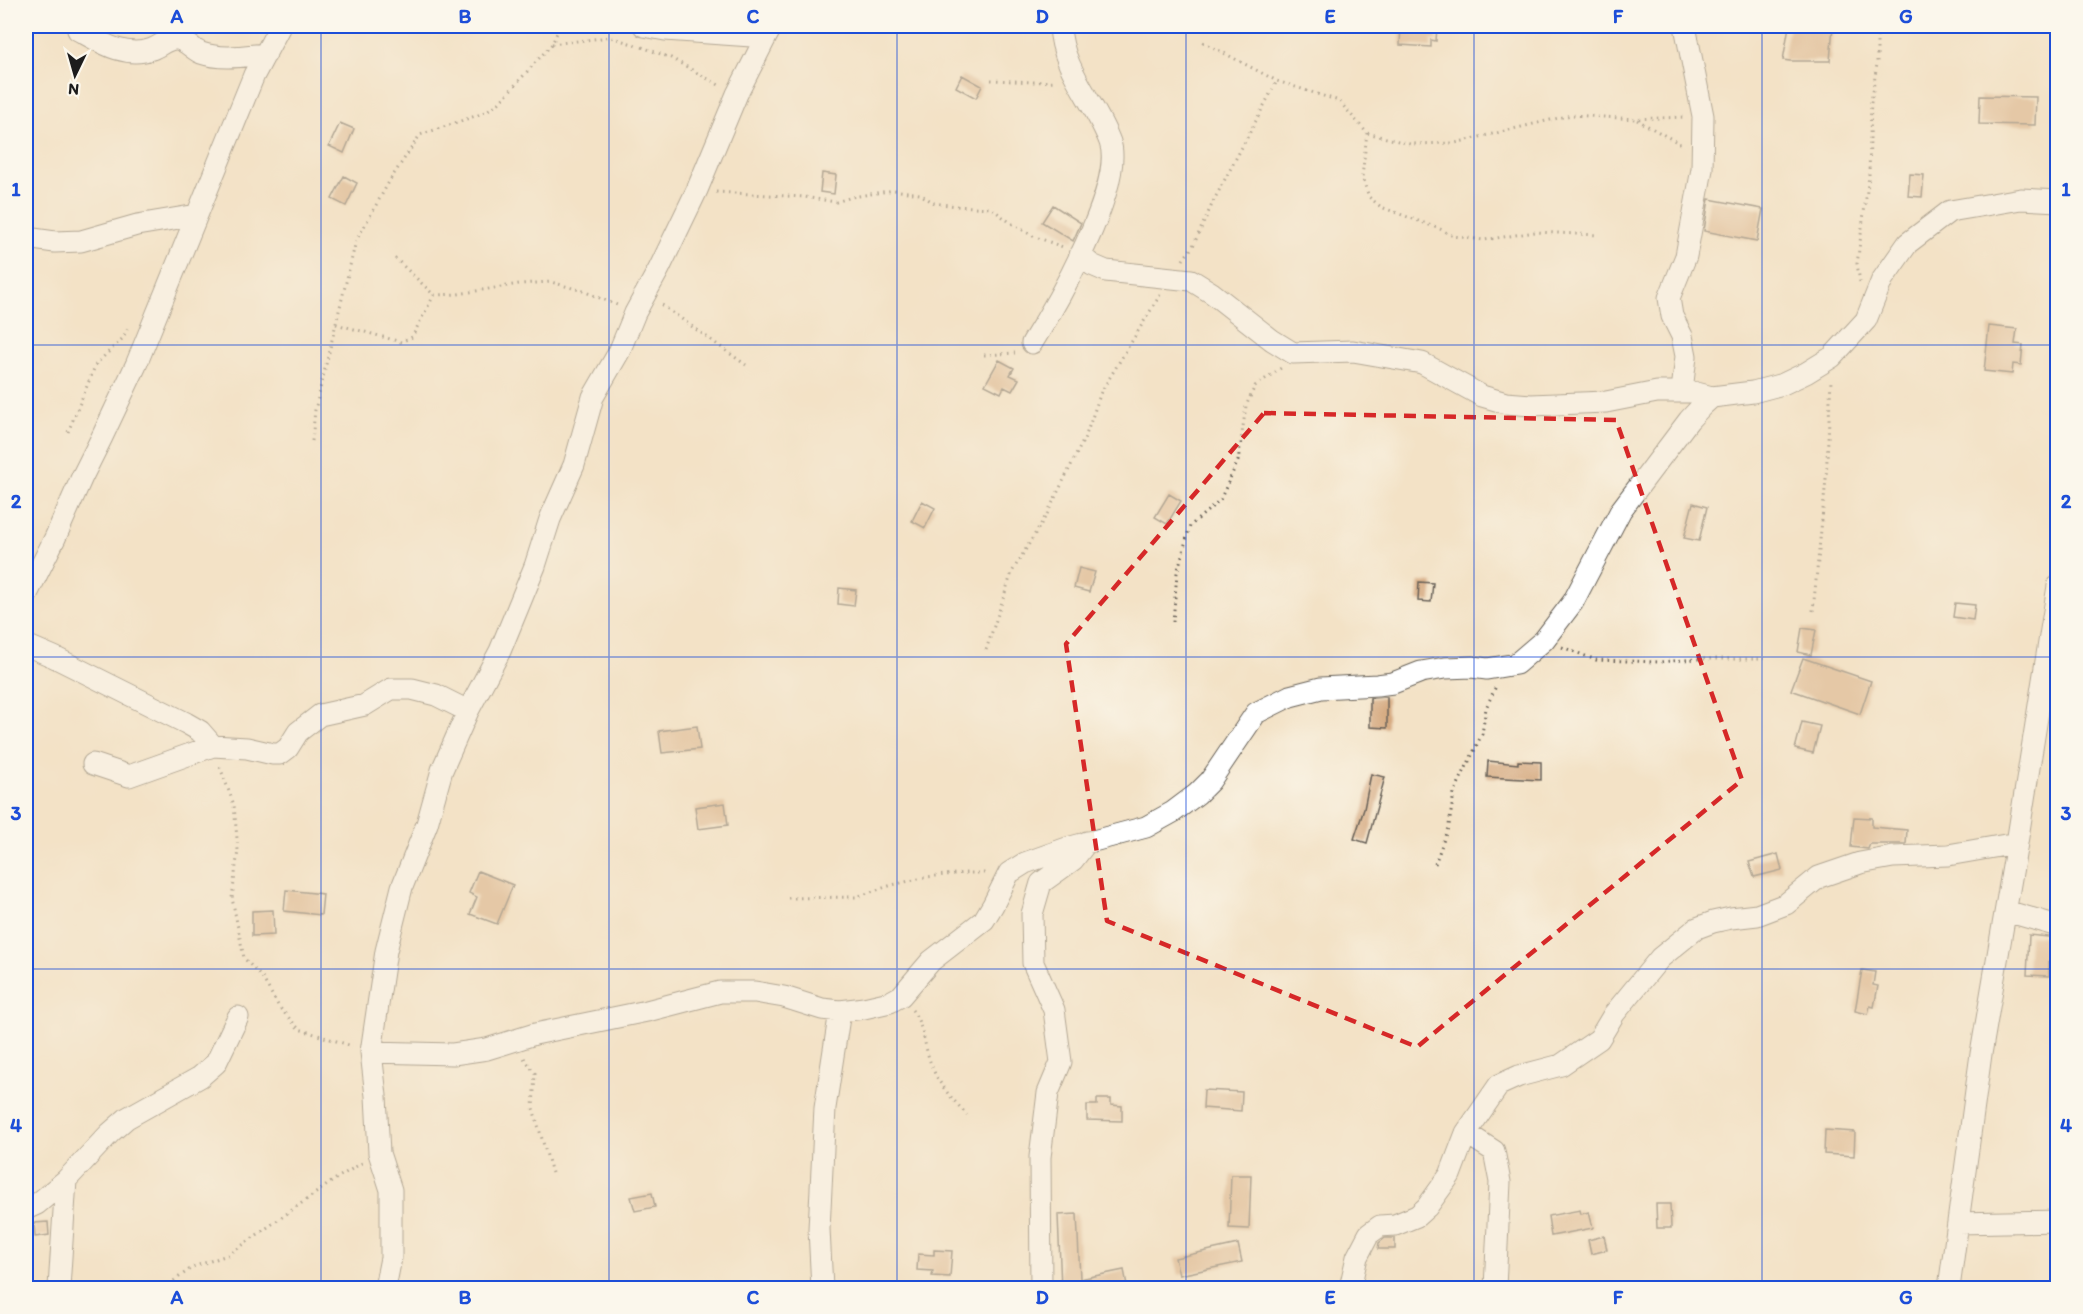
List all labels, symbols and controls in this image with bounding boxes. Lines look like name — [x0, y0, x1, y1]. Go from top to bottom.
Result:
text: A — [170, 4, 184, 28]
text: B — [459, 4, 472, 28]
text: C — [747, 4, 760, 28]
text: D — [1035, 4, 1049, 28]
text: E — [1324, 4, 1336, 28]
text: F — [1613, 4, 1624, 28]
text: G — [1899, 4, 1913, 28]
north arrow — [45, 45, 105, 105]
text: N — [68, 80, 80, 99]
text: 1 — [11, 177, 21, 201]
text: 1 — [2061, 177, 2071, 201]
text: 2 — [11, 489, 22, 513]
text: 2 — [2061, 489, 2072, 513]
text: 3 — [11, 801, 22, 825]
text: 3 — [2061, 801, 2072, 825]
text: 4 — [10, 1113, 22, 1137]
text: 4 — [2060, 1113, 2072, 1137]
text: A — [170, 1285, 184, 1309]
text: B — [459, 1285, 472, 1309]
text: C — [747, 1285, 760, 1309]
text: D — [1035, 1285, 1049, 1309]
text: E — [1324, 1285, 1336, 1309]
text: F — [1613, 1285, 1624, 1309]
text: G — [1899, 1285, 1913, 1309]

